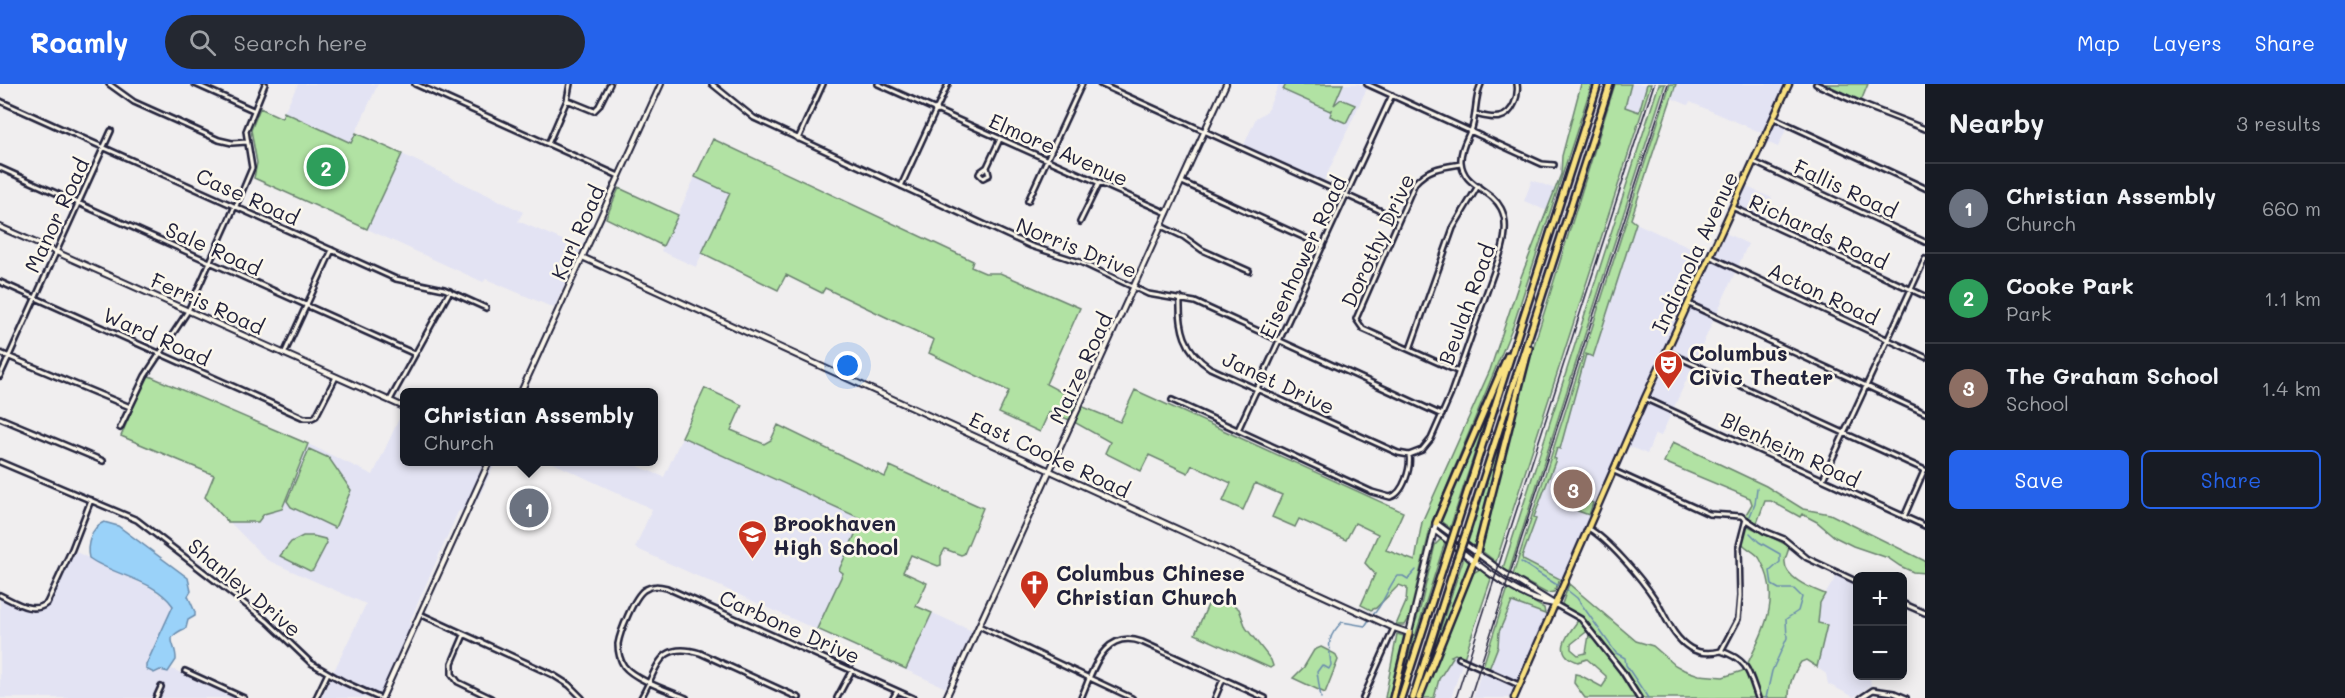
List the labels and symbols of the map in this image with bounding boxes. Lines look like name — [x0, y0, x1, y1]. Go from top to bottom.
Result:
street label: Elmore Avenue — [985, 106, 1133, 192]
pin: 2 — [306, 144, 346, 190]
street label: Fallis Road — [1790, 152, 1902, 224]
street label: Manor Road — [18, 153, 94, 277]
street label: Case Road — [192, 161, 304, 231]
street label: Indianola Avenue — [1645, 167, 1743, 337]
street label: Dorothy Drive — [1334, 169, 1420, 311]
street label: Eisenhower Road — [1252, 171, 1352, 343]
street label: Karl Road — [544, 181, 610, 283]
street label: Richards Road — [1745, 187, 1893, 275]
street label: Norris Drive — [1013, 211, 1141, 283]
street label: Sale Road — [162, 215, 266, 281]
street label: Beulah Road — [1432, 240, 1500, 368]
street label: Acton Road — [1764, 256, 1884, 330]
street label: Ferris Road — [147, 266, 269, 340]
street label: Ward Road — [99, 300, 215, 372]
street label: Maize Road — [1042, 308, 1118, 428]
place label: Columbus Civic Theater — [1689, 339, 1833, 390]
street label: Janet Drive — [1219, 344, 1339, 420]
theatre icon: Columbus Civic Theater — [1652, 348, 1684, 390]
your location — [833, 351, 862, 380]
street label: East Cooke Road — [965, 405, 1135, 503]
street label: Blenheim Road — [1717, 405, 1865, 493]
pin: 3 — [1554, 466, 1592, 512]
pin: 1 — [510, 486, 548, 530]
place label: Brookhaven High School — [773, 509, 898, 560]
school or university icon: Brookhaven High School — [736, 518, 768, 560]
street label: Shanley Drive — [183, 532, 307, 642]
place label: Columbus Chinese Christian Church — [1056, 559, 1245, 610]
church icon: Columbus Chinese Christian Church — [1019, 568, 1051, 610]
street label: Carbone Drive — [715, 583, 865, 669]

